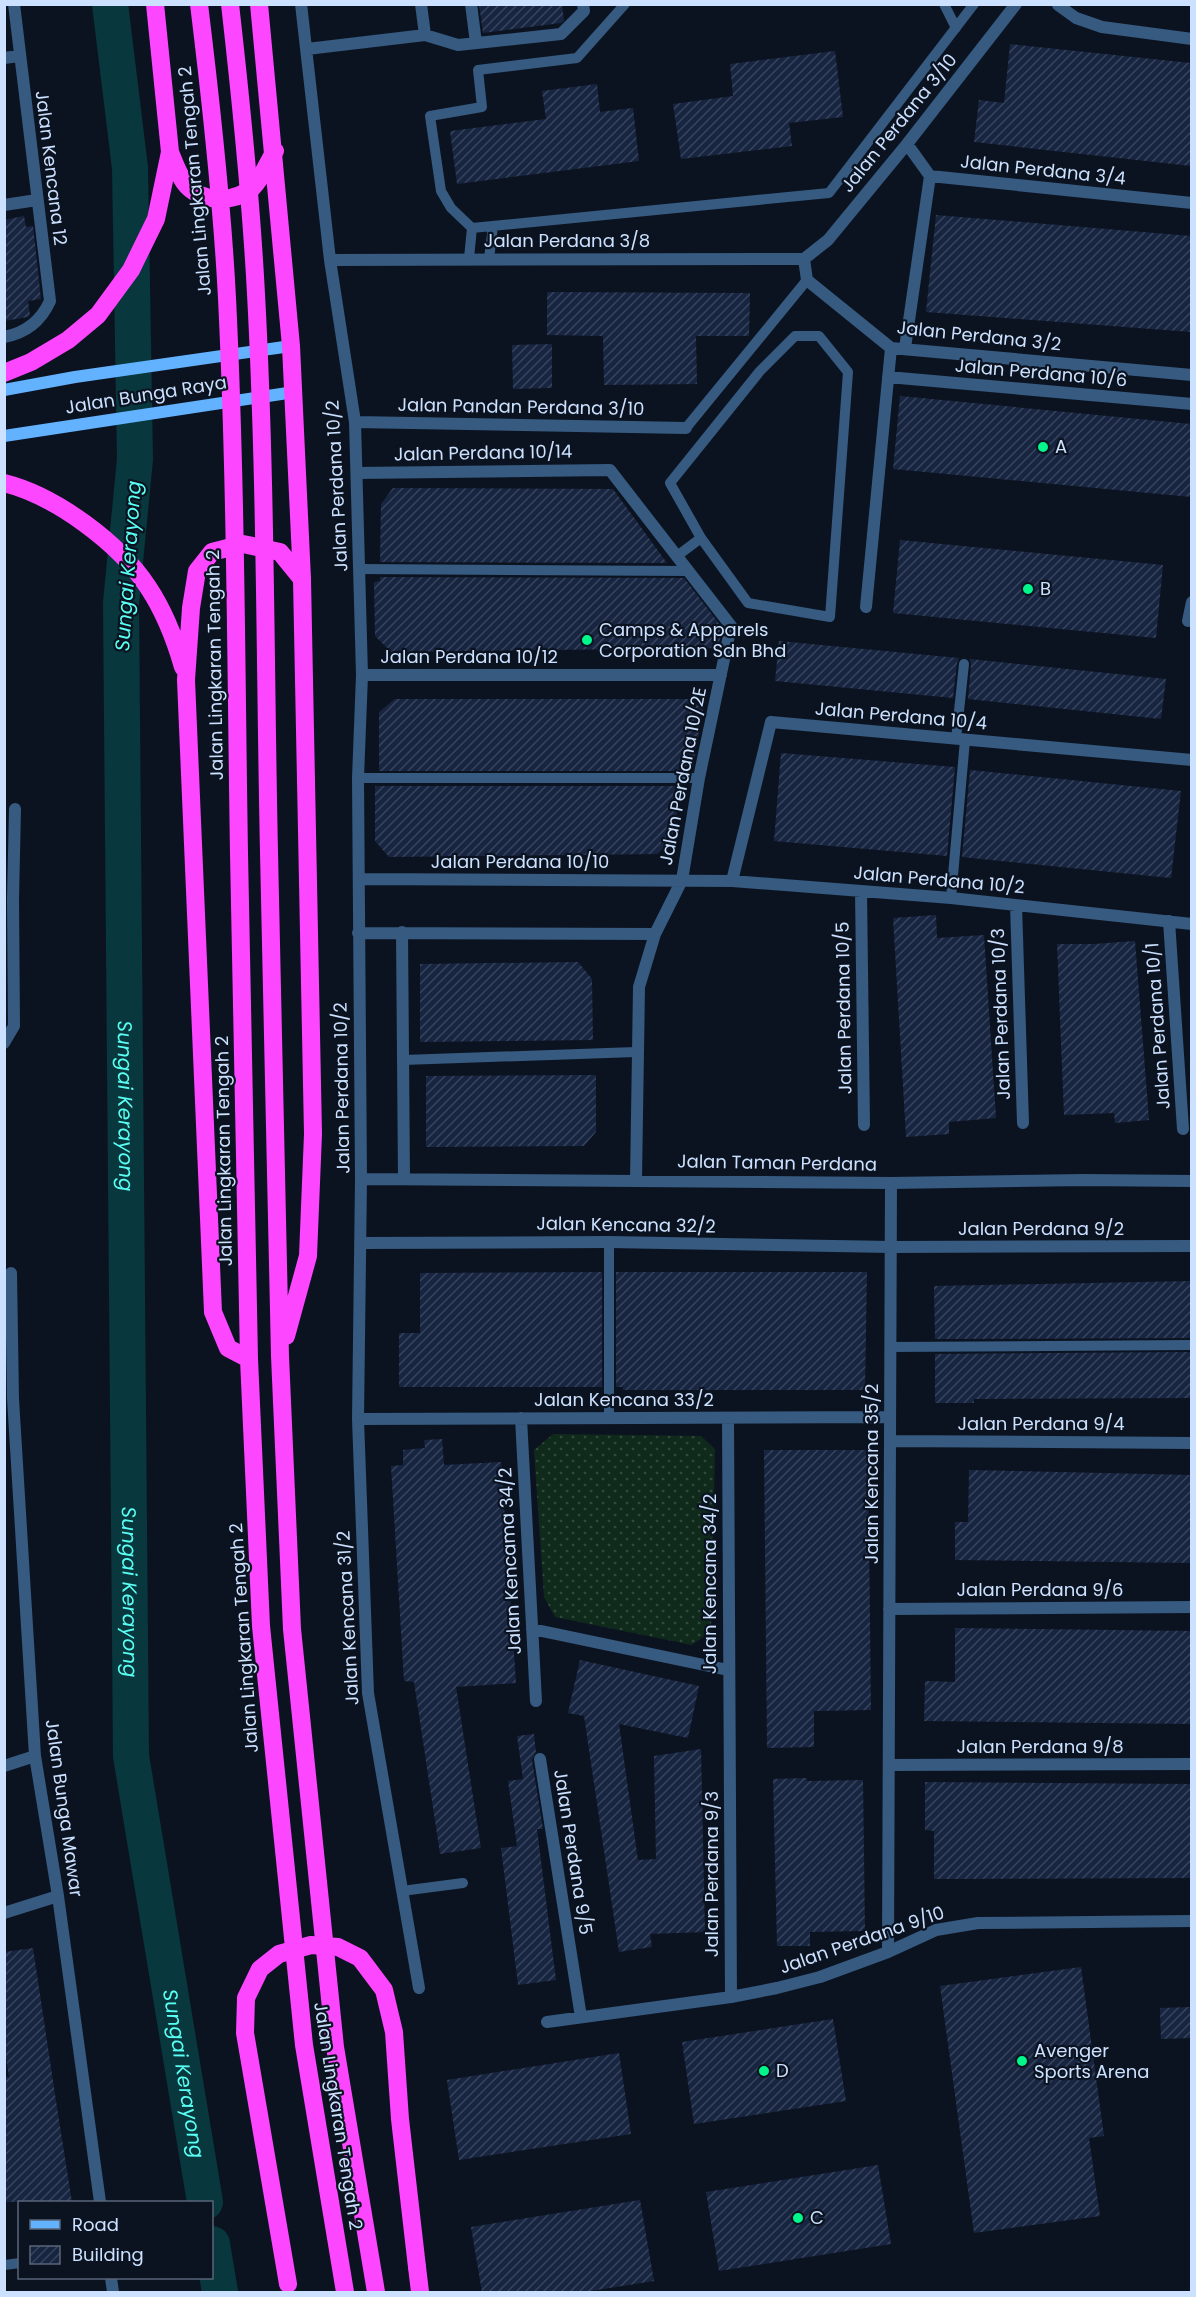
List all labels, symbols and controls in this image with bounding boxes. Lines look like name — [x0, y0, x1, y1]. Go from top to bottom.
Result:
street label: Jalan Perdana 3/10 — [835, 48, 962, 197]
street label: Jalan Lingkaran Tengah 2 — [172, 65, 217, 297]
street label: Jalan Kencana 12 — [30, 89, 73, 247]
street label: Jalan Perdana 3/4 — [959, 148, 1127, 191]
street label: Jalan Perdana 3/8 — [484, 228, 650, 253]
street label: Jalan Perdana 3/2 — [896, 314, 1063, 357]
street label: Jalan Perdana 10/6 — [954, 353, 1128, 392]
street label: Jalan Bunga Raya — [63, 369, 229, 420]
street label: Jalan Pandan Perdana 3/10 — [397, 392, 645, 421]
street label: Jalan Perdana 10/2 — [320, 400, 353, 572]
place label: A — [1055, 434, 1067, 459]
street label: Jalan Perdana 10/14 — [394, 438, 572, 467]
marker: A — [1036, 440, 1050, 454]
water label: Sungai Kerayong — [108, 480, 148, 652]
street label: Jalan Lingkaran Tengah 2 — [200, 550, 229, 781]
place label: B — [1040, 576, 1051, 601]
marker: B — [1021, 582, 1035, 596]
place label: Camps & Apparels Corporation Sdn Bhd — [599, 617, 786, 663]
marker: Camps & Apparels Corporation Sdn Bhd — [580, 633, 594, 647]
street label: Jalan Perdana 10/12 — [380, 644, 558, 669]
street label: Jalan Perdana 10/2E — [653, 685, 712, 867]
street label: Jalan Perdana 10/4 — [814, 696, 988, 735]
street label: Jalan Perdana 10/10 — [431, 849, 609, 874]
street label: Jalan Perdana 10/2 — [852, 860, 1026, 899]
street label: Jalan Perdana 10/5 — [829, 921, 858, 1095]
street label: Jalan Perdana 10/3 — [985, 928, 1016, 1100]
street label: Jalan Perdana 10/1 — [1139, 942, 1176, 1110]
street label: Jalan Perdana 10/2 — [328, 1002, 355, 1174]
water label: Sungai Kerayong — [111, 1020, 140, 1192]
street label: Jalan Lingkaran Tengah 2 — [209, 1036, 238, 1267]
street label: Jalan Taman Perdana — [677, 1148, 877, 1177]
street label: Jalan Kencana 32/2 — [536, 1210, 716, 1239]
street label: Jalan Perdana 9/2 — [958, 1216, 1124, 1241]
street label: Jalan Kencana 35/2 — [859, 1384, 884, 1564]
street label: Jalan Kencana 33/2 — [534, 1387, 714, 1412]
street label: Jalan Perdana 9/4 — [958, 1411, 1125, 1436]
street label: Jalan Kencama 34/2 — [492, 1467, 527, 1655]
street label: Jalan Kencana 34/2 — [697, 1494, 722, 1674]
water label: Sungai Kerayong — [115, 1506, 144, 1678]
street label: Jalan Lingkaran Tengah 2 — [223, 1522, 264, 1754]
street label: Jalan Kencana 31/2 — [330, 1530, 365, 1706]
street label: Jalan Perdana 9/6 — [956, 1577, 1124, 1602]
street label: Jalan Bunga Mawar — [40, 1717, 89, 1899]
street label: Jalan Perdana 9/8 — [956, 1734, 1124, 1759]
street label: Jalan Perdana 9/5 — [548, 1768, 599, 1936]
street label: Jalan Perdana 9/3 — [699, 1791, 724, 1957]
street label: Jalan Perdana 9/10 — [776, 1900, 948, 1979]
water label: Sungai Kerayong — [156, 1987, 212, 2160]
street label: Jalan Lingkaran Tengah 2 — [308, 2000, 369, 2232]
place label: Avenger Sports Arena — [1034, 2038, 1149, 2084]
marker: Avenger Sports Arena — [1015, 2054, 1029, 2068]
place label: D — [776, 2058, 789, 2083]
marker: D — [757, 2064, 771, 2078]
legend — [18, 2201, 213, 2279]
place label: C — [810, 2205, 824, 2230]
marker: C — [791, 2211, 805, 2225]
text: Road — [72, 2212, 119, 2237]
text: Building — [72, 2242, 144, 2267]

